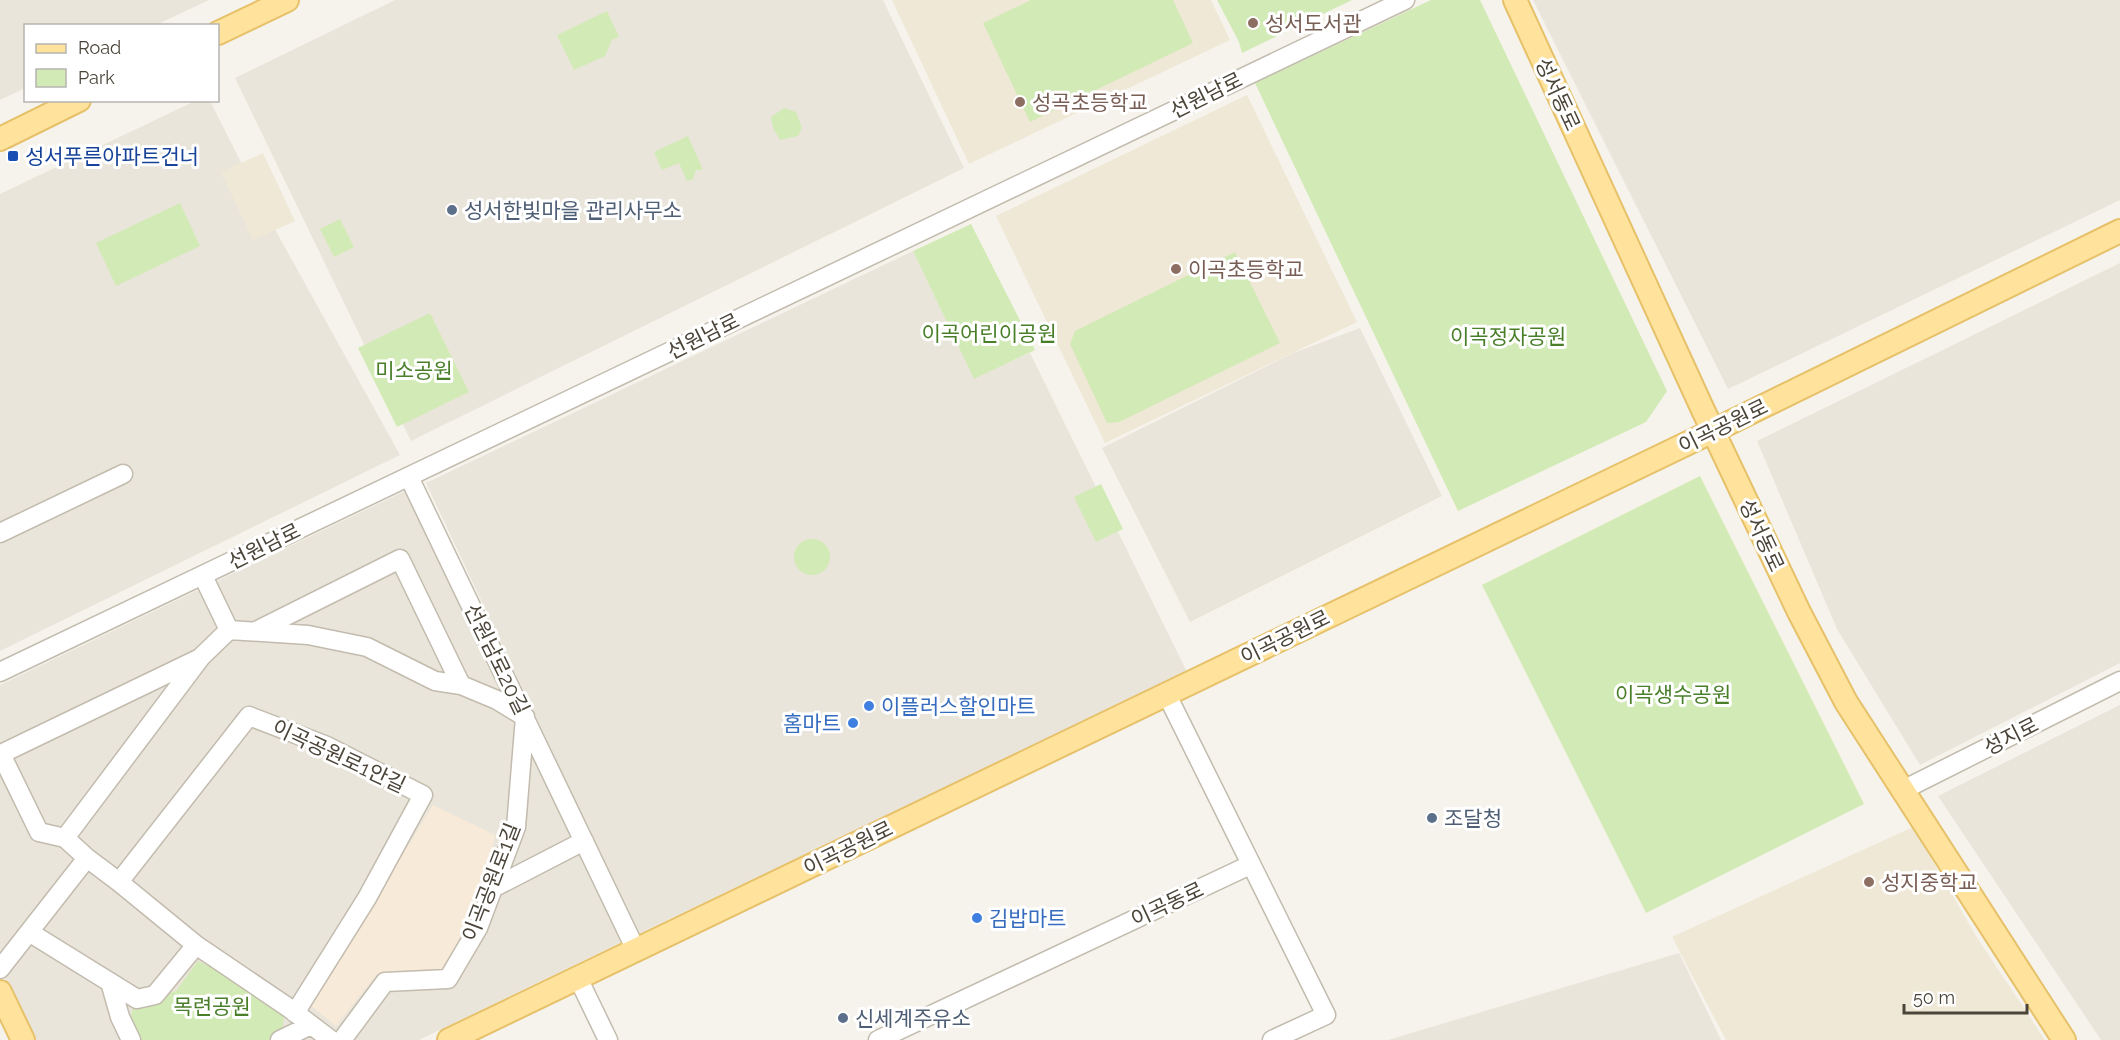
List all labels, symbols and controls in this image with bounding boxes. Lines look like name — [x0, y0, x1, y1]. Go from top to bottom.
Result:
place label: 성서도서관 — [1265, 11, 1362, 36]
marker: 성서도서관 — [1246, 16, 1260, 30]
legend — [24, 24, 219, 102]
text: Road — [78, 37, 121, 58]
street label: 성서동로 — [1530, 54, 1586, 134]
text: Park — [78, 67, 115, 88]
street label: 선원남로 — [1166, 67, 1246, 123]
place label: 성곡초등학교 — [1032, 90, 1148, 115]
marker: 성곡초등학교 — [1013, 95, 1027, 109]
place label: 성서푸른아파트건너 — [25, 144, 199, 169]
marker: 성서푸른아파트건너 — [6, 149, 20, 163]
place label: 성서한빛마을 관리사무소 — [464, 198, 682, 223]
marker: 성서한빛마을 관리사무소 — [445, 203, 459, 217]
place label: 이곡초등학교 — [1188, 257, 1304, 282]
marker: 이곡초등학교 — [1169, 262, 1183, 276]
street label: 선원남로 — [663, 308, 743, 364]
park label: 이곡어린이공원 — [921, 321, 1057, 346]
park label: 이곡정자공원 — [1450, 324, 1566, 349]
park label: 미소공원 — [375, 358, 453, 383]
street label: 이곡공원로 — [1674, 394, 1772, 458]
street label: 성서동로 — [1734, 495, 1790, 575]
street label: 선원남로 — [224, 518, 304, 574]
street label: 선원남로20길 — [459, 599, 535, 719]
street label: 이곡공원로 — [1236, 605, 1334, 669]
park label: 이곡생수공원 — [1615, 682, 1731, 707]
place label: 이플러스할인마트 — [881, 694, 1036, 719]
marker: 이플러스할인마트 — [862, 699, 876, 713]
place label: 홈마트 — [783, 711, 841, 736]
street label: 성지로 — [1979, 712, 2043, 760]
street label: 이곡공원로1안길 — [268, 714, 410, 798]
marker: 홈마트 — [846, 716, 860, 730]
place label: 조달청 — [1444, 806, 1502, 831]
marker: 조달청 — [1425, 811, 1439, 825]
street label: 이곡공원로 — [799, 816, 897, 880]
street label: 이곡공원로1길 — [457, 819, 525, 945]
place label: 성지중학교 — [1881, 870, 1978, 895]
marker: 성지중학교 — [1862, 875, 1876, 889]
street label: 이곡동로 — [1127, 876, 1207, 932]
place label: 김밥마트 — [989, 906, 1066, 931]
marker: 김밥마트 — [970, 911, 984, 925]
scale bar — [1904, 977, 2027, 1015]
text: 50 m — [1913, 987, 1955, 1008]
park label: 목련공원 — [173, 994, 251, 1019]
place label: 신세계주유소 — [855, 1006, 971, 1031]
marker: 신세계주유소 — [836, 1011, 850, 1025]

